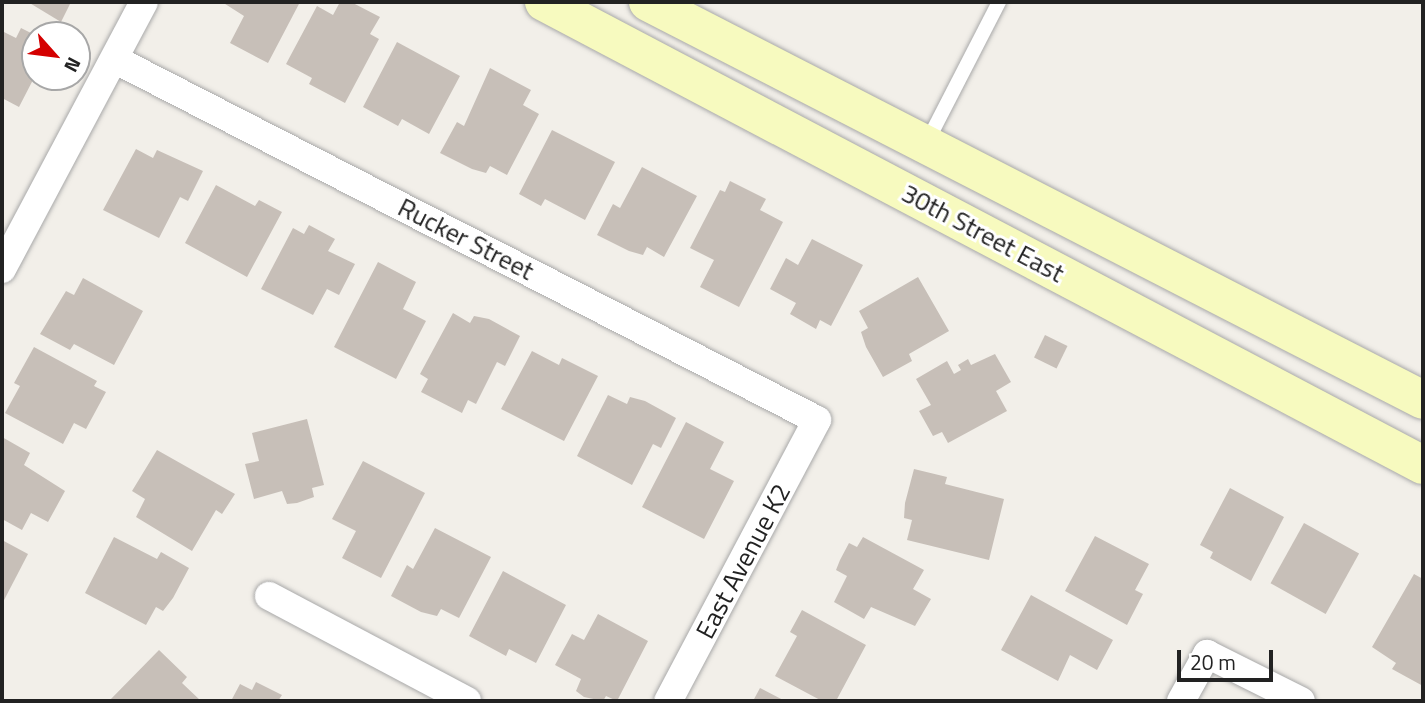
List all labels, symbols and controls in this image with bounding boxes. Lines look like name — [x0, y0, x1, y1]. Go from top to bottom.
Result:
north arrow — [21, 21, 91, 91]
text: N — [57, 53, 89, 78]
street label: 30th Street East — [897, 177, 1069, 289]
street label: Rucker Street — [393, 191, 539, 287]
street label: East Avenue K2 — [689, 478, 797, 644]
scale bar — [1180, 636, 1276, 680]
text: 20 m — [1190, 646, 1236, 678]

